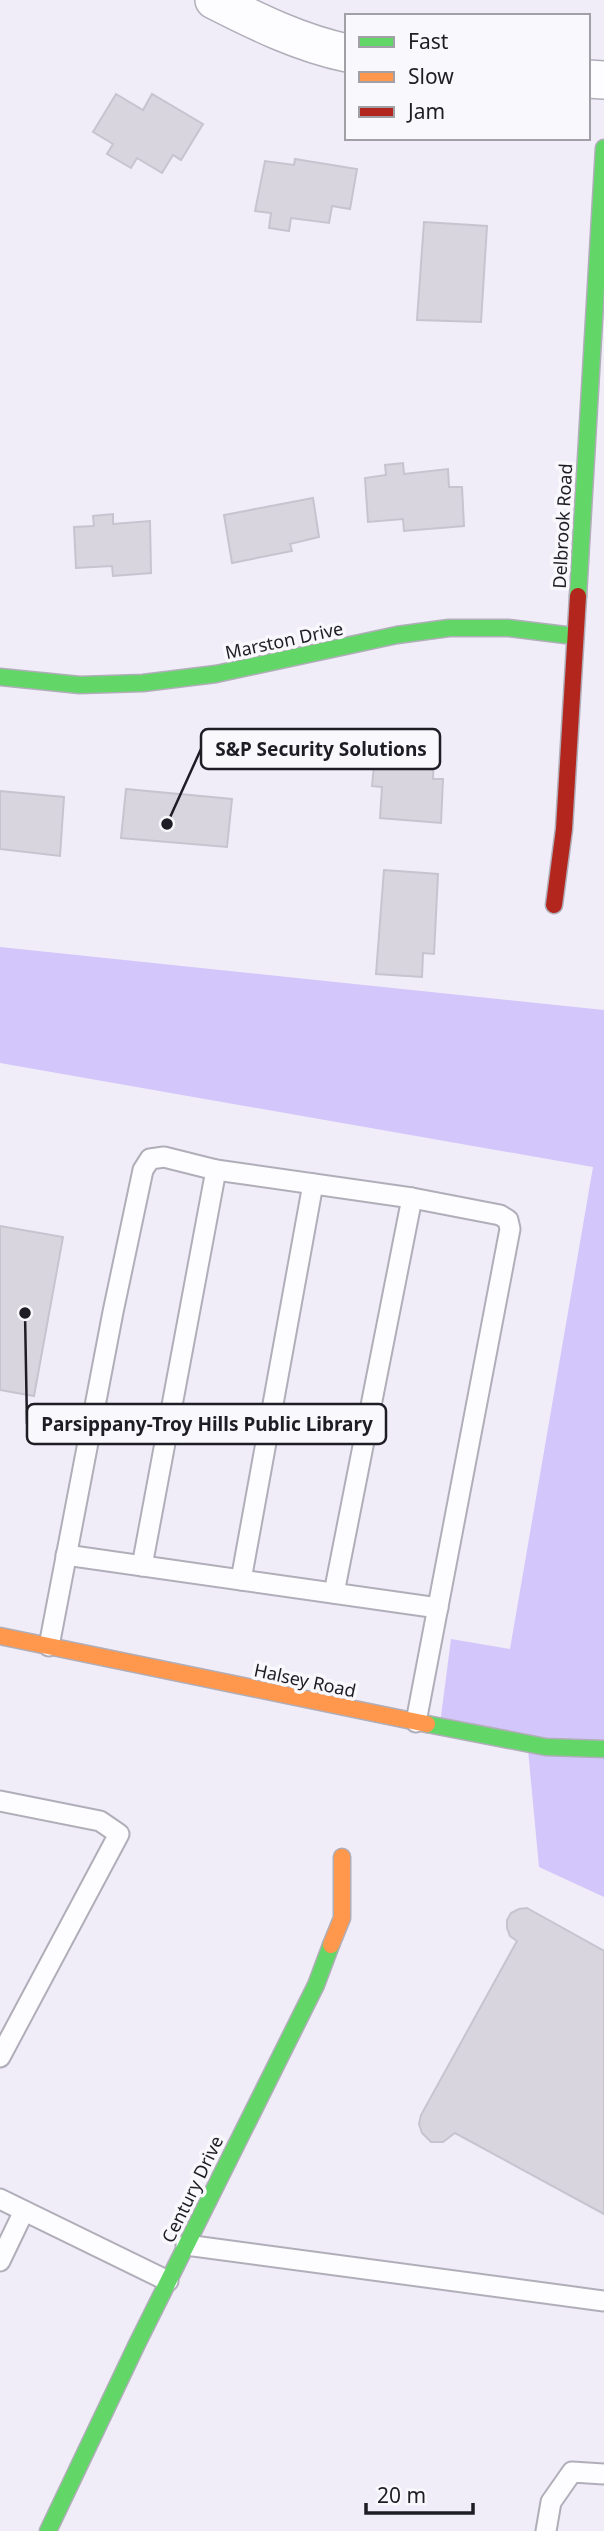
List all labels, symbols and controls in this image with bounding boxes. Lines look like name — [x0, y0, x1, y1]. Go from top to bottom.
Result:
legend — [345, 14, 590, 140]
text: Fast — [408, 27, 449, 55]
text: Slow — [408, 62, 454, 90]
text: Jam — [406, 97, 445, 125]
street label: Delbrook Road — [547, 463, 577, 589]
street label: Marston Drive — [223, 616, 345, 664]
callout: S&P Security Solutions — [201, 729, 440, 769]
text: S&P Security Solutions — [215, 736, 427, 762]
callout: Parsippany-Troy Hills Public Library — [27, 1404, 386, 1444]
text: Parsippany-Troy Hills Public Library — [41, 1411, 373, 1437]
street label: Halsey Road — [252, 1657, 358, 1703]
street label: Century Drive — [156, 2132, 228, 2246]
scale bar — [366, 2472, 473, 2516]
text: 20 m — [377, 2481, 426, 2509]

